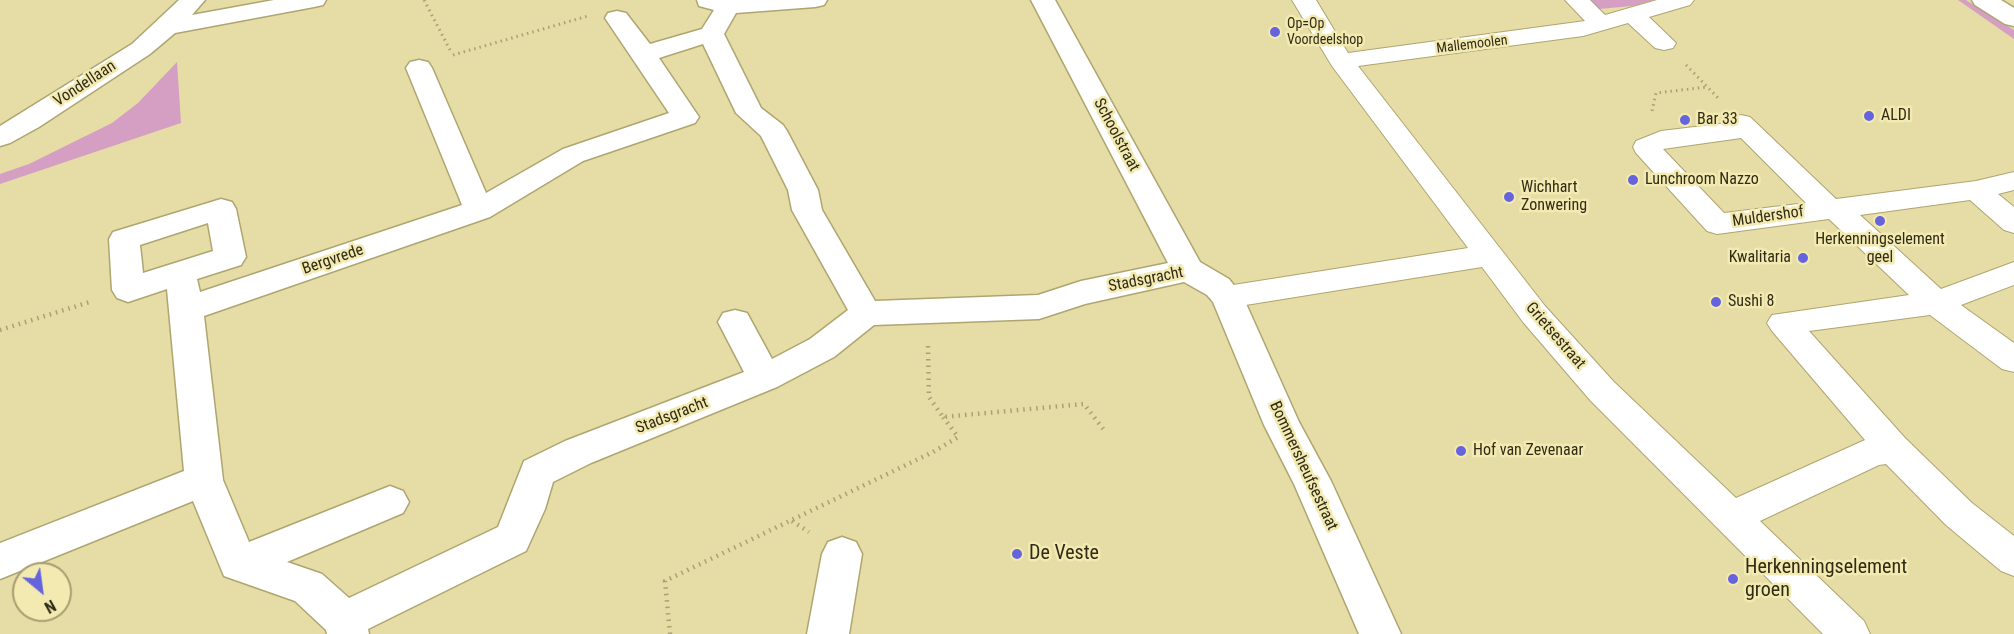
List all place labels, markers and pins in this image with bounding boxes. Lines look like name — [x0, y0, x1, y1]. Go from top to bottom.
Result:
place label: Op=Op Voordeelshop — [1287, 16, 1363, 48]
marker: Op=Op Voordeelshop — [1268, 25, 1282, 39]
place label: ALDI — [1881, 106, 1911, 126]
marker: ALDI — [1862, 109, 1876, 123]
place label: Bar 33 — [1697, 110, 1738, 130]
marker: Bar 33 — [1678, 113, 1692, 127]
place label: Lunchroom Nazzo — [1645, 170, 1759, 190]
marker: Lunchroom Nazzo — [1626, 173, 1640, 187]
place label: Wichhart Zonwering — [1521, 178, 1587, 216]
marker: Wichhart Zonwering — [1502, 190, 1516, 204]
marker: Herkenningselement geel — [1873, 214, 1887, 228]
place label: Herkenningselement geel — [1815, 230, 1945, 268]
place label: Kwalitaria — [1729, 248, 1791, 268]
marker: Kwalitaria — [1796, 251, 1810, 265]
place label: Sushi 8 — [1728, 292, 1774, 312]
marker: Sushi 8 — [1709, 295, 1723, 309]
place label: Hof van Zevenaar — [1473, 441, 1583, 461]
marker: Hof van Zevenaar — [1454, 444, 1468, 458]
place label: De Veste — [1029, 542, 1099, 566]
marker: De Veste — [1010, 547, 1024, 561]
place label: Herkenningselement groen — [1745, 556, 1907, 603]
marker: Herkenningselement groen — [1726, 572, 1740, 586]

